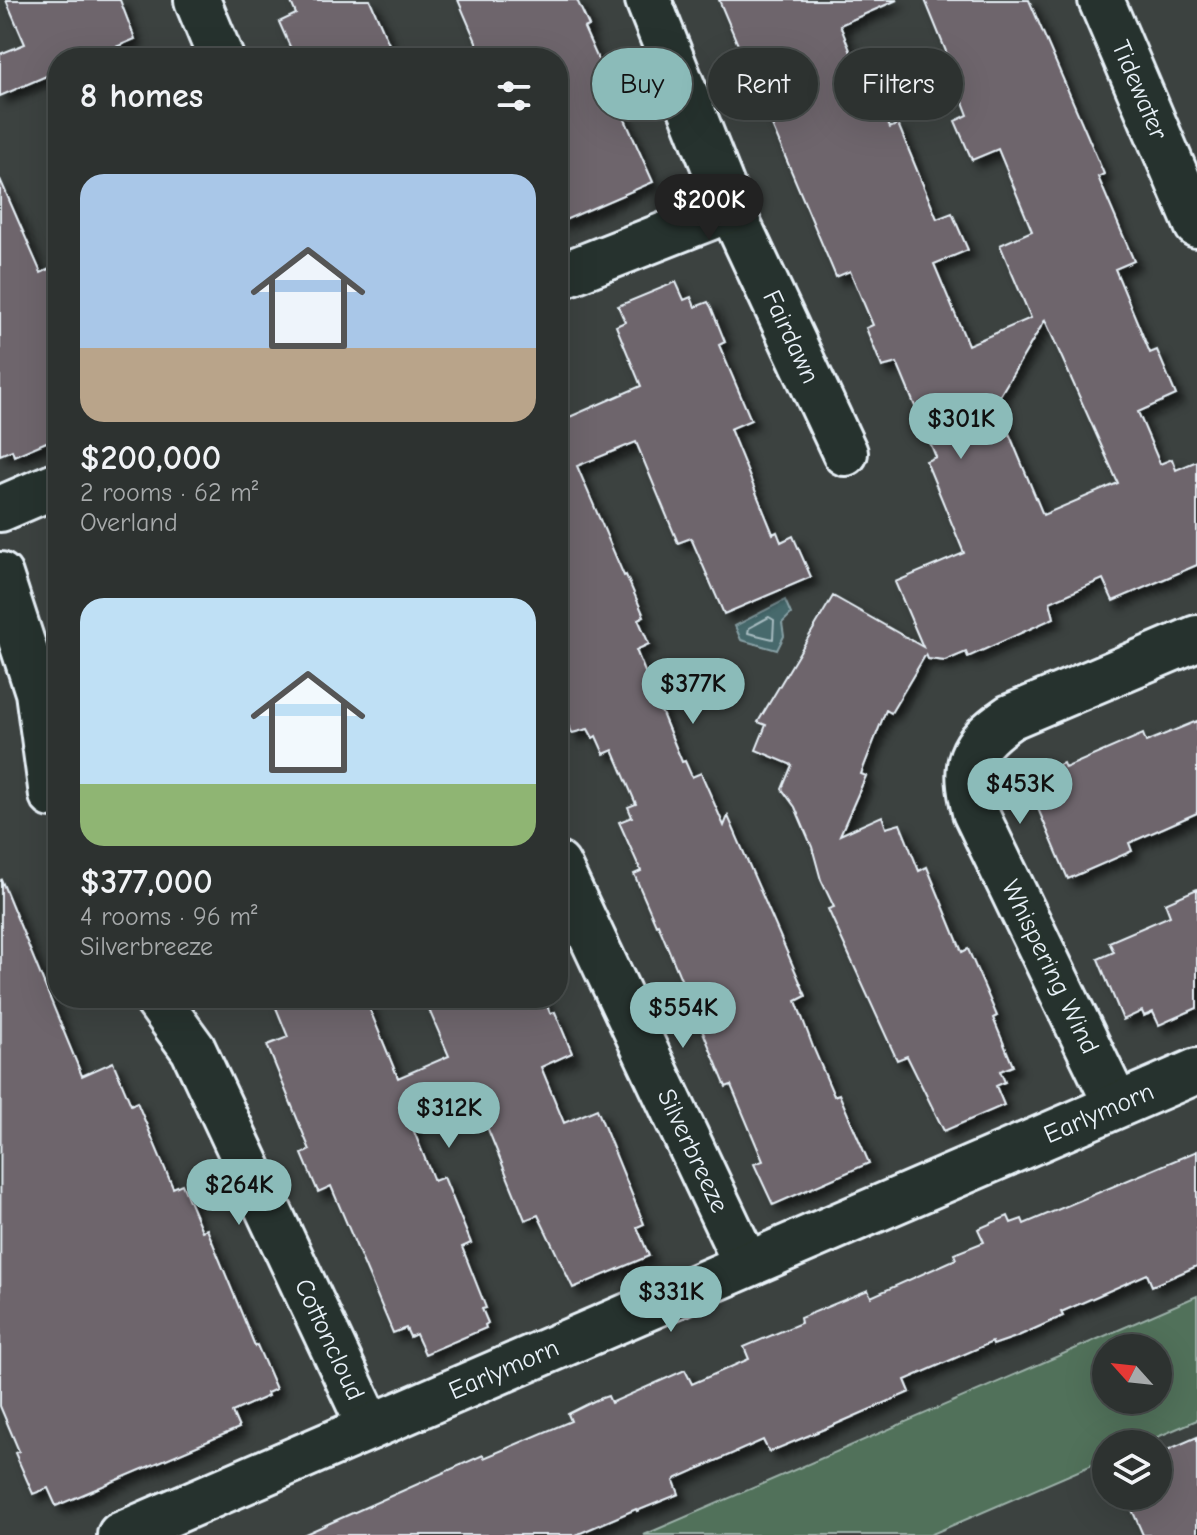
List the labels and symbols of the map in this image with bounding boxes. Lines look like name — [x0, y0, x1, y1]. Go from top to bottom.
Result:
street label: Tidewater — [1105, 36, 1174, 145]
pin: $200K — [653, 174, 765, 242]
street label: Fairdawn — [756, 285, 825, 388]
pin: $301K — [905, 393, 1017, 461]
pin: $377K — [637, 658, 749, 726]
pin: $453K — [964, 758, 1076, 826]
street label: Whispering Wind — [995, 875, 1105, 1059]
pin: $554K — [627, 982, 739, 1050]
street label: Earlymorn — [1039, 1076, 1159, 1150]
pin: $312K — [393, 1082, 505, 1150]
street label: Silverbreeze — [651, 1084, 735, 1218]
pin: $264K — [183, 1159, 295, 1227]
pin: $331K — [615, 1266, 727, 1334]
street label: Cottoncloud — [288, 1274, 370, 1405]
street label: Earlymorn — [444, 1333, 563, 1406]
north arrow — [1092, 1334, 1172, 1414]

